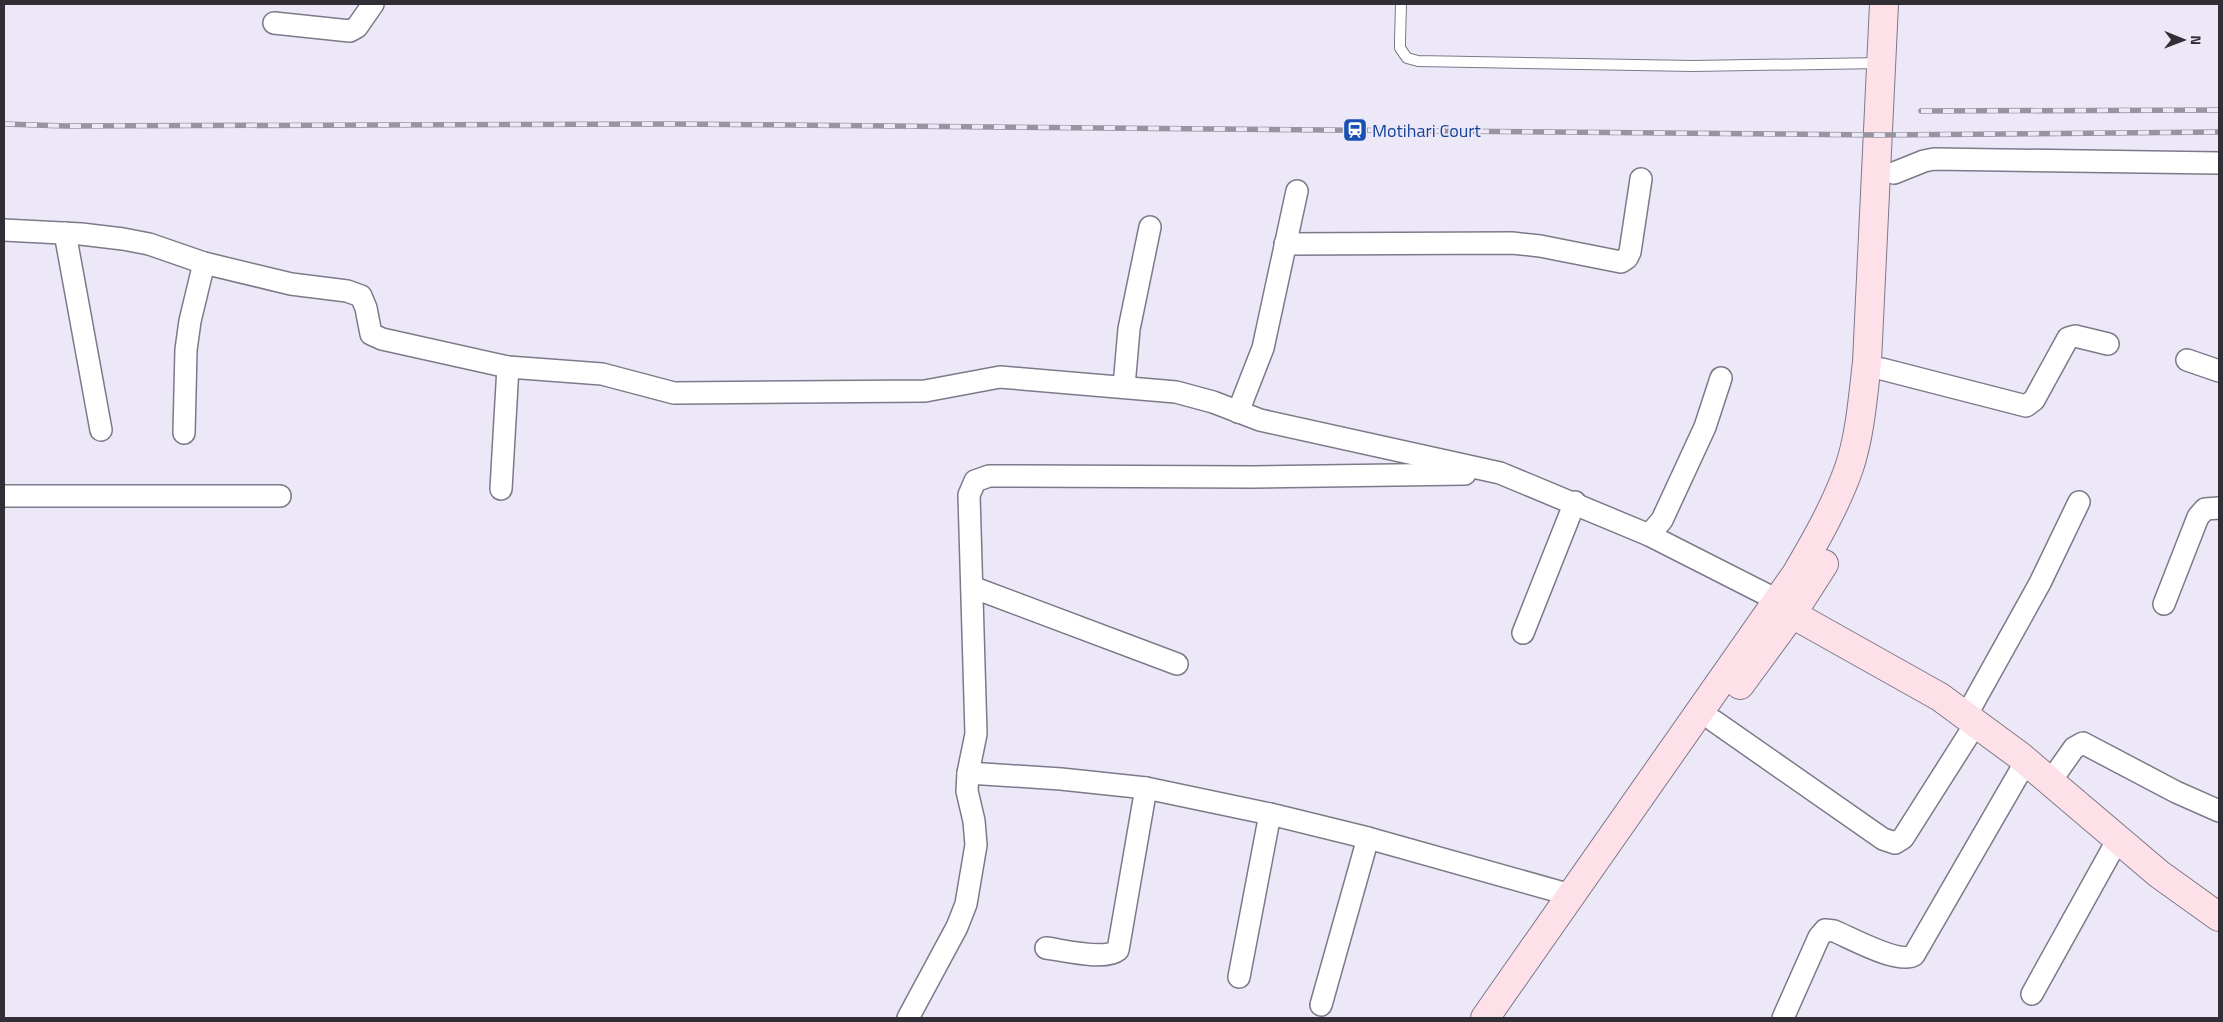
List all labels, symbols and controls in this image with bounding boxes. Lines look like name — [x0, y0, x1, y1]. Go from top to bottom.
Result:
north arrow — [2158, 15, 2208, 65]
text: N — [2186, 35, 2207, 45]
station icon: Motihari Court — [1342, 117, 1368, 143]
place label: Motihari Court — [1372, 117, 1481, 144]

